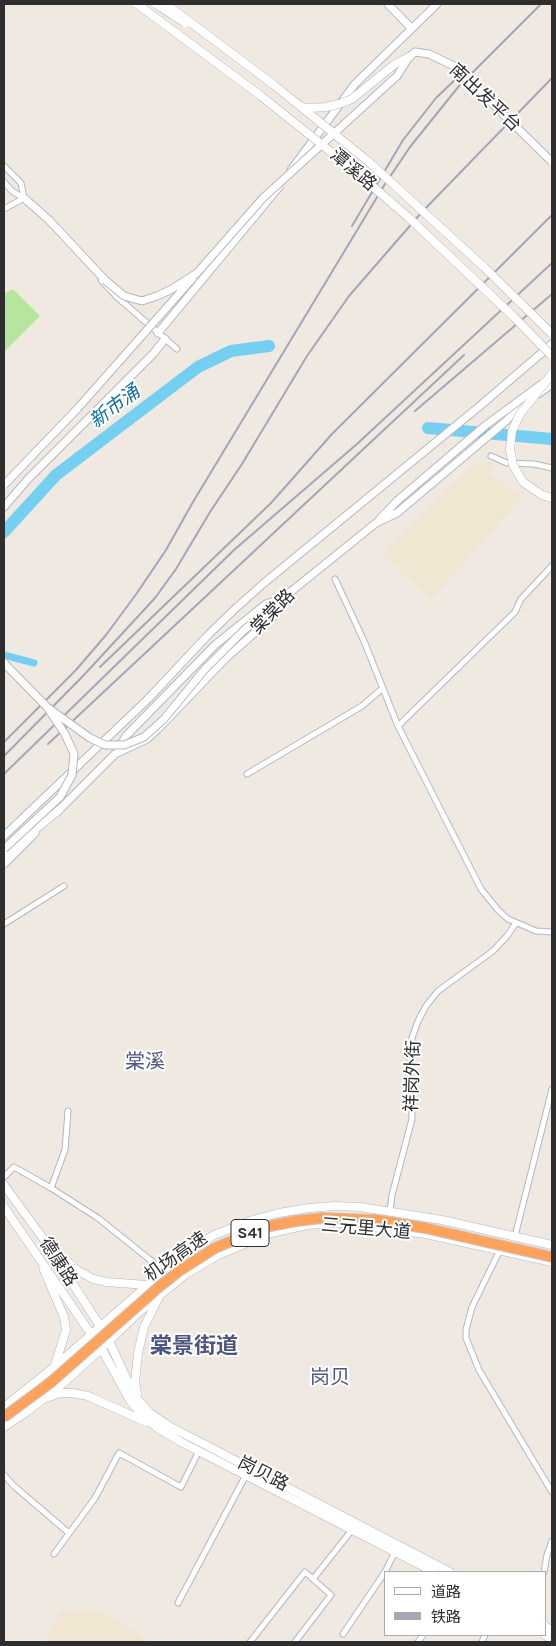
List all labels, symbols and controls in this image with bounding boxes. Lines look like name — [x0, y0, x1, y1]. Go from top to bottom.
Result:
street label: 南出发平台 — [445, 59, 525, 137]
street label: 潭溪路 — [325, 144, 381, 196]
water label: 新市涌 — [85, 381, 145, 433]
street label: 棠棠路 — [246, 585, 300, 639]
street label: 祥岗外街 — [401, 1040, 425, 1112]
district label: 棠溪 — [125, 1050, 165, 1074]
street label: 三元里大道 — [320, 1214, 412, 1244]
road number: S41 — [231, 1220, 269, 1246]
street label: 机场高速 — [140, 1228, 212, 1286]
street label: 德康路 — [34, 1233, 82, 1291]
district label: 棠景街道 — [150, 1334, 238, 1360]
district label: 岗贝 — [310, 1366, 350, 1390]
street label: 岗贝路 — [234, 1452, 292, 1496]
legend — [384, 1571, 546, 1636]
text: 道路 — [431, 1583, 461, 1601]
text: 铁路 — [431, 1608, 461, 1626]

